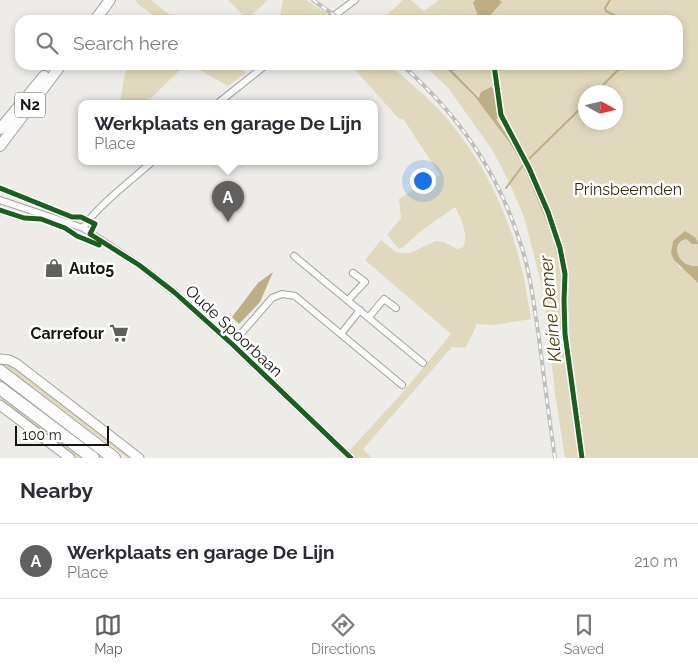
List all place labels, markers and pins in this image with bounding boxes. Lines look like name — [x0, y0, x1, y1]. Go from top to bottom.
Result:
pin: A — [212, 181, 244, 222]
shop icon: Auto5 — [43, 257, 65, 279]
place label: Auto5 — [69, 259, 114, 278]
supermarket icon: Carrefour — [108, 322, 130, 344]
place label: Carrefour — [30, 324, 104, 343]

